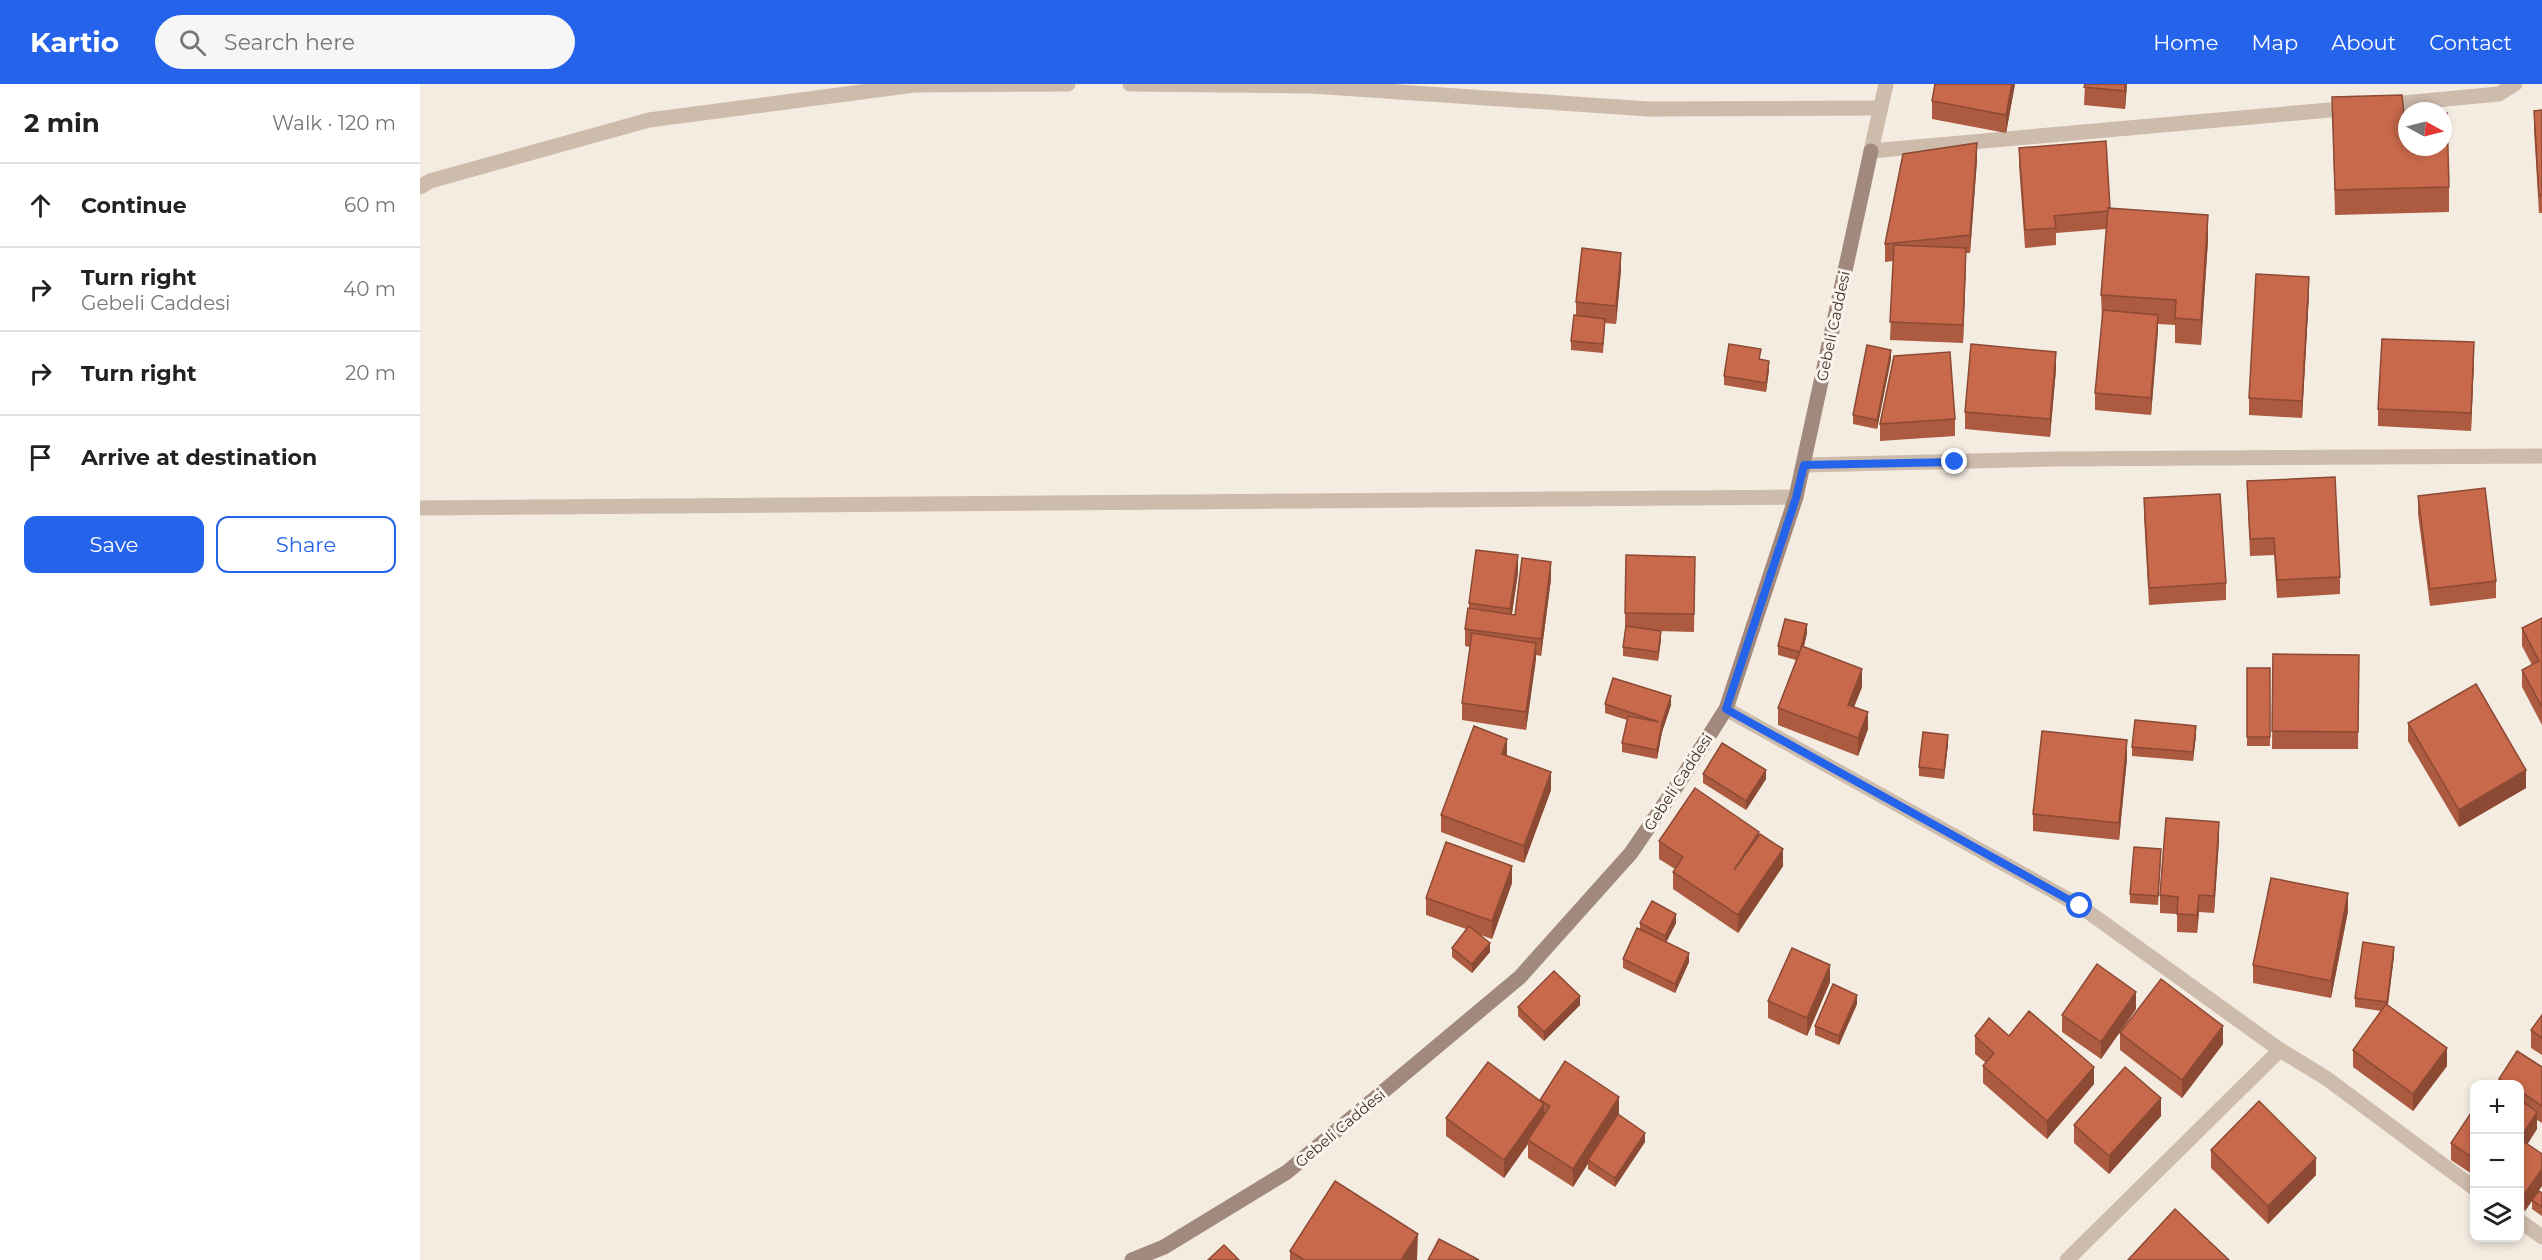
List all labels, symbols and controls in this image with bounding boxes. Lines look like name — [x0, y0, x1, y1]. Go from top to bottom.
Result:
search box — [155, 15, 575, 69]
text: Kartio — [30, 25, 119, 59]
icon: search — [176, 26, 209, 59]
text: Search here — [224, 29, 355, 56]
text: Home — [2153, 30, 2218, 55]
text: Map — [2251, 30, 2298, 55]
text: About — [2331, 30, 2396, 55]
text: Contact — [2429, 30, 2512, 55]
north arrow — [2398, 102, 2452, 156]
text: 2 min — [24, 107, 100, 139]
text: Walk · 120 m — [272, 111, 396, 135]
icon: ahead — [24, 189, 57, 222]
text: Continue — [81, 192, 187, 219]
text: 60 m — [344, 193, 396, 217]
text: Turn right — [81, 264, 196, 291]
street label: Gebeli Caddesi — [1812, 269, 1854, 383]
icon: right — [24, 273, 57, 306]
text: 40 m — [343, 277, 396, 301]
text: Gebeli Caddesi — [81, 291, 230, 315]
icon: right — [24, 357, 57, 390]
text: Turn right — [81, 360, 196, 387]
text: 20 m — [345, 361, 396, 385]
icon: arrive — [24, 441, 57, 474]
text: Arrive at destination — [81, 444, 317, 471]
route end — [1941, 448, 1967, 474]
button: Save — [24, 516, 204, 573]
button: Share — [216, 516, 396, 573]
street label: Gebeli Caddesi — [1640, 730, 1716, 834]
route start — [2066, 892, 2092, 918]
map controls — [2470, 1080, 2524, 1242]
button: + — [2470, 1080, 2524, 1134]
street label: Gebeli Caddesi — [1291, 1085, 1389, 1171]
button: − — [2470, 1134, 2524, 1188]
button: layers — [2470, 1188, 2524, 1242]

